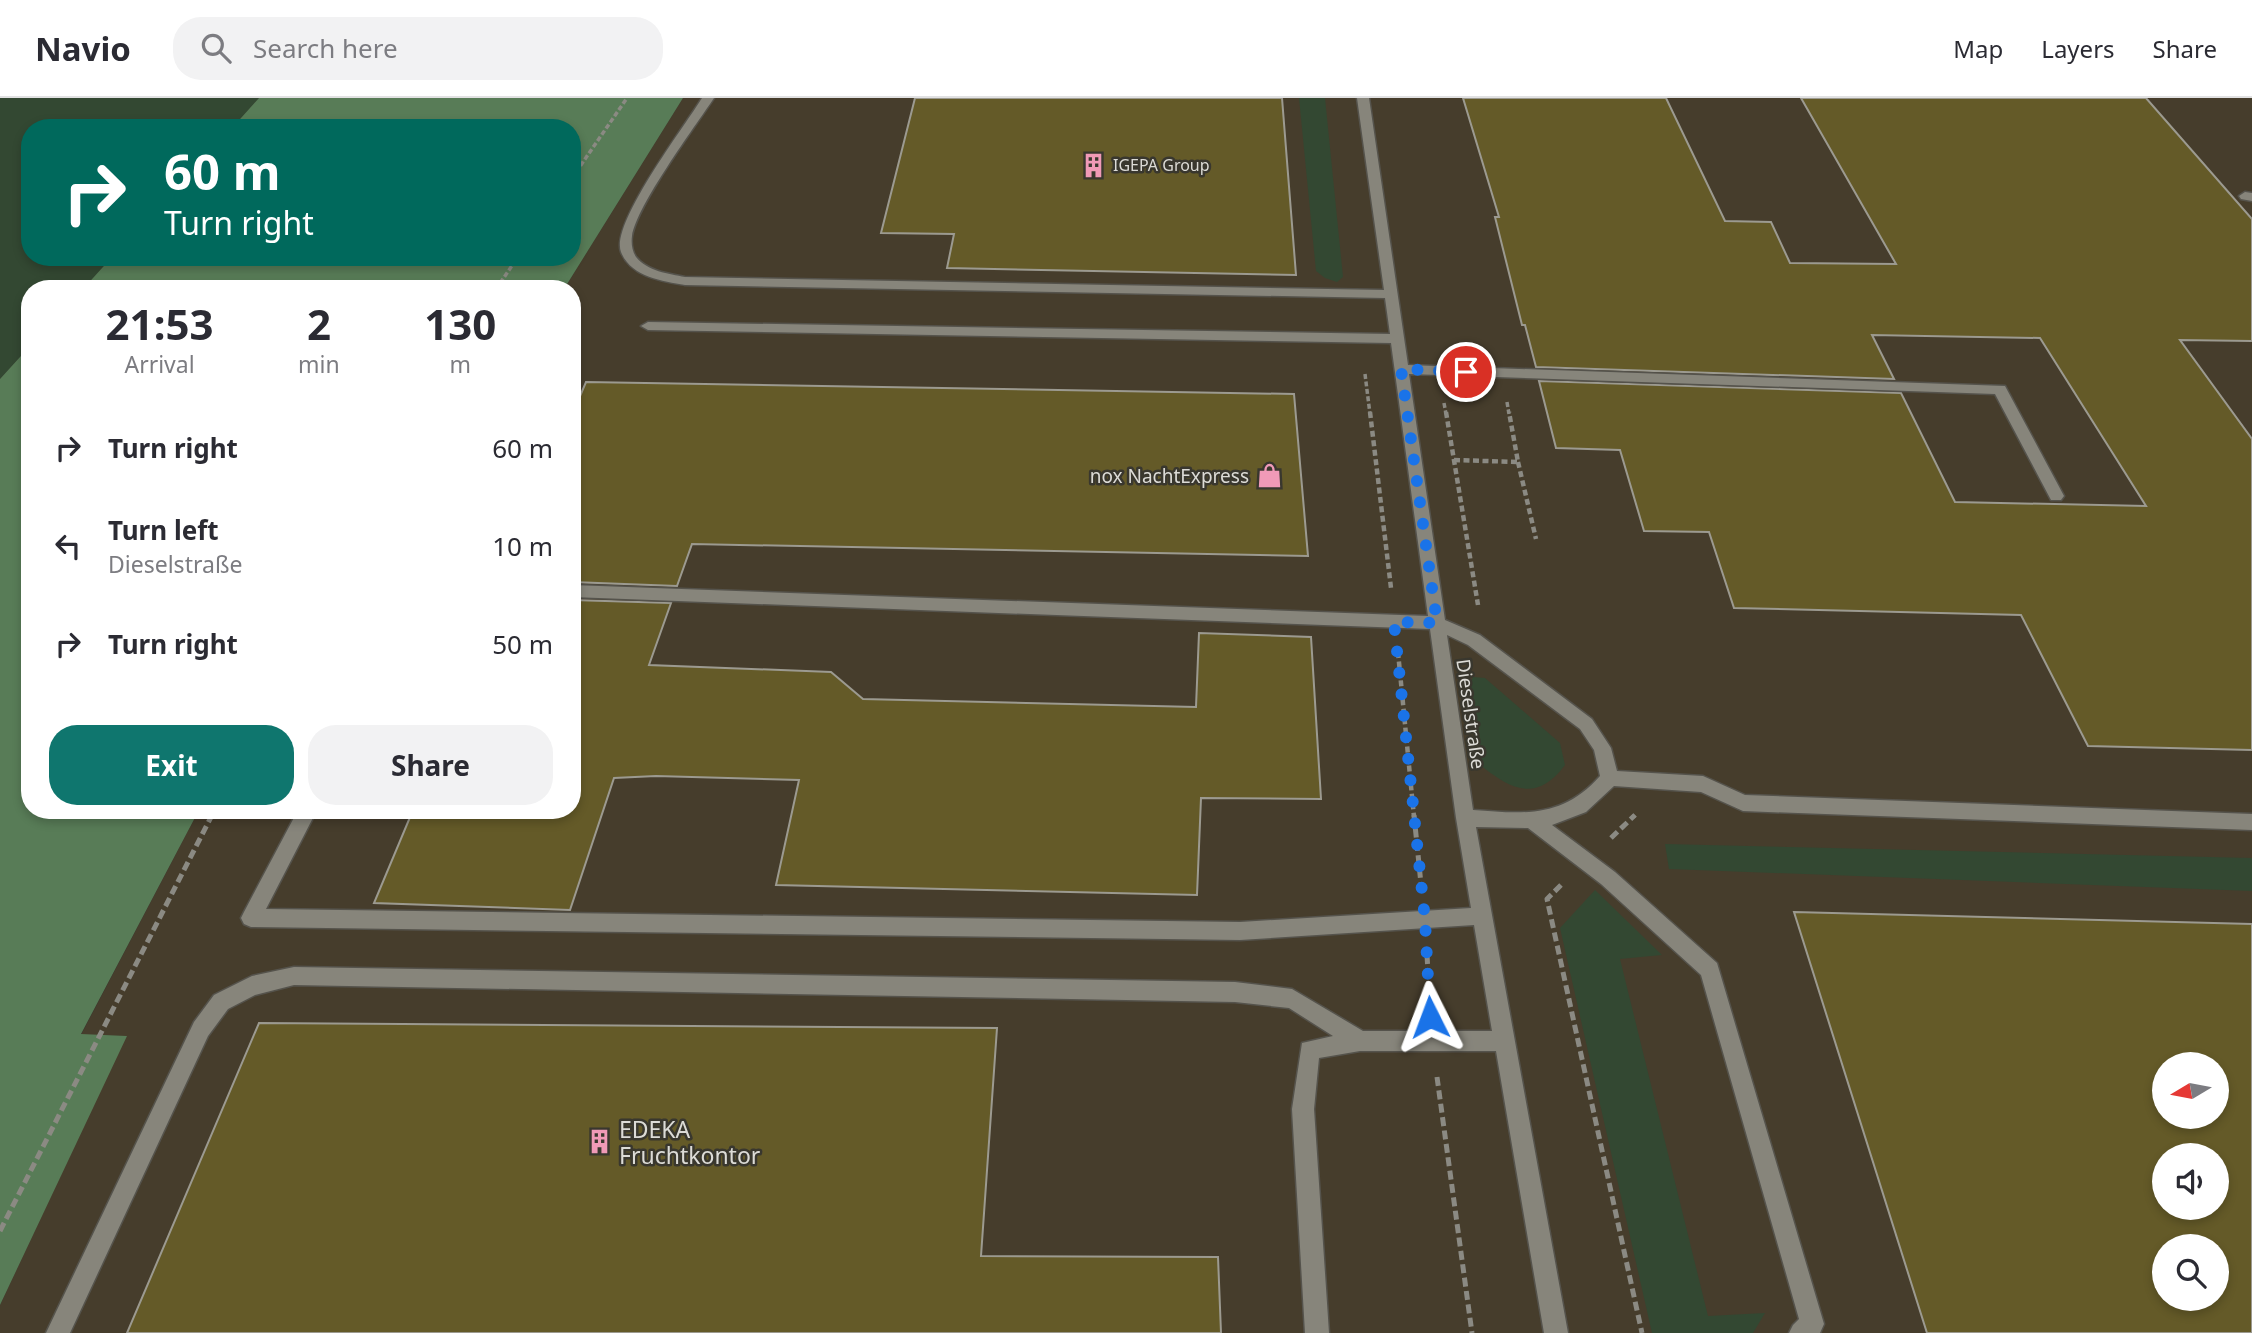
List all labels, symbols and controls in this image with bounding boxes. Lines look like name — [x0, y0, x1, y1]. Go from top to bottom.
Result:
search box — [173, 17, 663, 80]
text: Navio — [35, 26, 131, 71]
icon: search — [197, 29, 235, 67]
text: Search here — [253, 30, 398, 66]
text: Map — [1953, 32, 2003, 65]
text: Layers — [2041, 32, 2115, 65]
text: Share — [2153, 32, 2217, 65]
text: 60 m — [164, 138, 281, 204]
icon: right — [49, 147, 140, 238]
building icon: IGEPA Group — [1079, 151, 1107, 179]
place label: IGEPA Group — [1113, 154, 1210, 176]
text: Turn right — [164, 201, 314, 244]
text: 21:53 — [106, 295, 213, 352]
text: 2 — [307, 295, 331, 352]
text: 130 — [424, 295, 496, 352]
pin — [1436, 342, 1496, 402]
text: Arrival — [124, 348, 195, 380]
text: min — [298, 348, 340, 380]
text: m — [450, 348, 471, 380]
icon: arrive — [1447, 353, 1485, 391]
icon: right — [49, 429, 87, 467]
text: Turn right — [108, 430, 238, 466]
text: 60 m — [492, 430, 553, 466]
shop icon: nox NachtExpress — [1255, 462, 1283, 490]
place label: nox NachtExpress — [1090, 463, 1249, 489]
text: Turn left — [108, 512, 219, 548]
icon: left — [49, 527, 87, 565]
text: 10 m — [492, 528, 553, 564]
text: Dieselstraße — [108, 548, 242, 580]
icon: right — [49, 625, 87, 663]
text: Turn right — [108, 626, 238, 662]
text: 50 m — [492, 626, 553, 662]
street label: Dieselstraße — [1450, 657, 1492, 771]
button: Exit — [49, 725, 294, 805]
button: Share — [308, 725, 553, 805]
position arrow — [1393, 980, 1467, 1054]
north arrow — [2152, 1052, 2230, 1129]
map controls — [2152, 1052, 2229, 1311]
place label: EDEKA Fruchtkontor — [619, 1113, 761, 1171]
building icon: EDEKA Fruchtkontor — [585, 1128, 613, 1156]
button: sound — [2152, 1143, 2229, 1220]
button: search — [2152, 1234, 2229, 1311]

